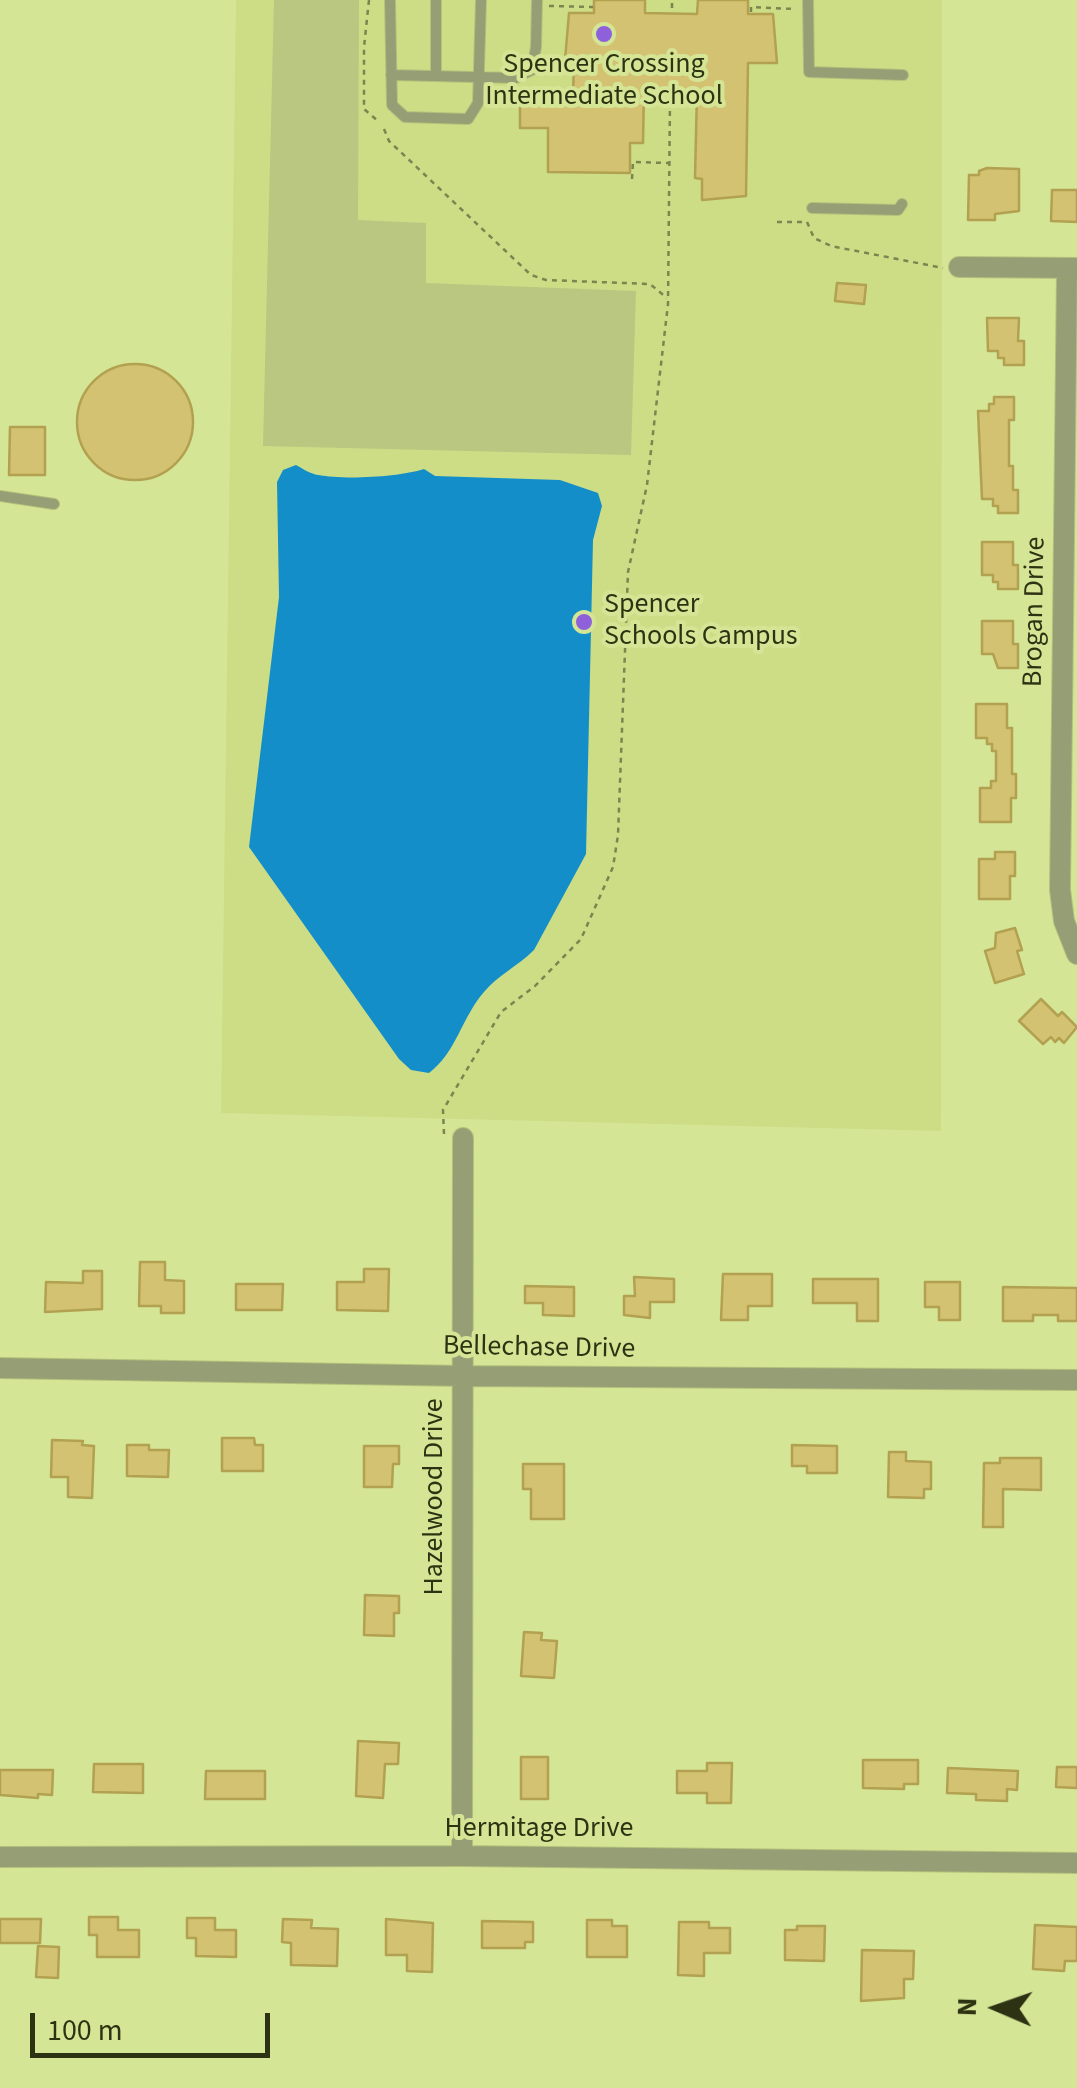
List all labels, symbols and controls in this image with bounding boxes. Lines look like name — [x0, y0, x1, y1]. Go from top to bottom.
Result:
marker: Spencer Crossing Intermediate School — [593, 23, 615, 45]
place label: Spencer Crossing Intermediate School — [485, 49, 723, 115]
street label: Brogan Drive — [1018, 536, 1054, 688]
place label: Spencer Schools Campus — [604, 589, 798, 655]
marker: Spencer Schools Campus — [573, 611, 595, 633]
street label: Bellechase Drive — [442, 1331, 636, 1367]
street label: Hazelwood Drive — [419, 1398, 453, 1596]
street label: Hermitage Drive — [445, 1813, 633, 1847]
north arrow — [947, 1958, 1047, 2058]
scale bar — [35, 1993, 275, 2055]
text: N — [947, 1997, 987, 2017]
text: 100 m — [47, 2009, 123, 2052]

